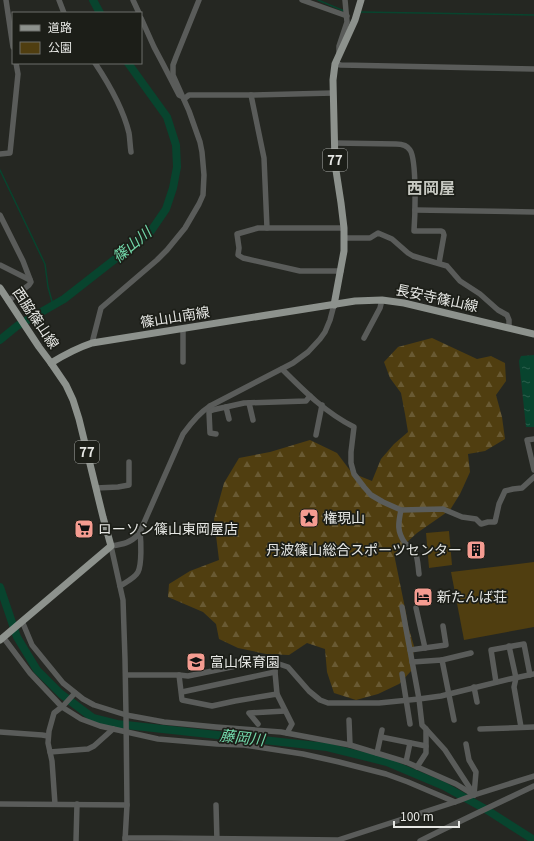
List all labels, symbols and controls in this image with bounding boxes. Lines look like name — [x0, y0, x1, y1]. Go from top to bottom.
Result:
legend — [12, 12, 142, 64]
text: 道路 — [48, 18, 72, 35]
text: 公園 — [48, 38, 72, 55]
road number: 77 — [323, 149, 347, 171]
district label: 西岡屋 — [407, 175, 455, 199]
water label: 篠山川 — [107, 220, 157, 266]
street label: 長安寺篠山線 — [394, 279, 480, 316]
street label: 西脇篠山線 — [9, 283, 65, 352]
street label: 篠山山南線 — [139, 301, 211, 331]
road number: 77 — [75, 441, 99, 463]
place icon: 権現山 — [298, 507, 320, 529]
place label: 権現山 — [323, 507, 365, 527]
supermarket icon: ローソン篠山東岡屋店 — [73, 518, 95, 540]
place label: ローソン篠山東岡屋店 — [98, 518, 238, 538]
place label: 丹波篠山総合スポーツセンター — [266, 539, 462, 559]
building icon: 丹波篠山総合スポーツセンター — [465, 539, 487, 561]
hotel icon: 新たんば荘 — [412, 586, 434, 608]
place label: 新たんば荘 — [437, 586, 507, 606]
school or university icon: 富山保育園 — [185, 651, 207, 673]
place label: 富山保育園 — [210, 651, 280, 671]
water label: 藤岡川 — [219, 724, 268, 750]
scale bar — [394, 803, 459, 829]
text: 100 m — [400, 807, 434, 824]

